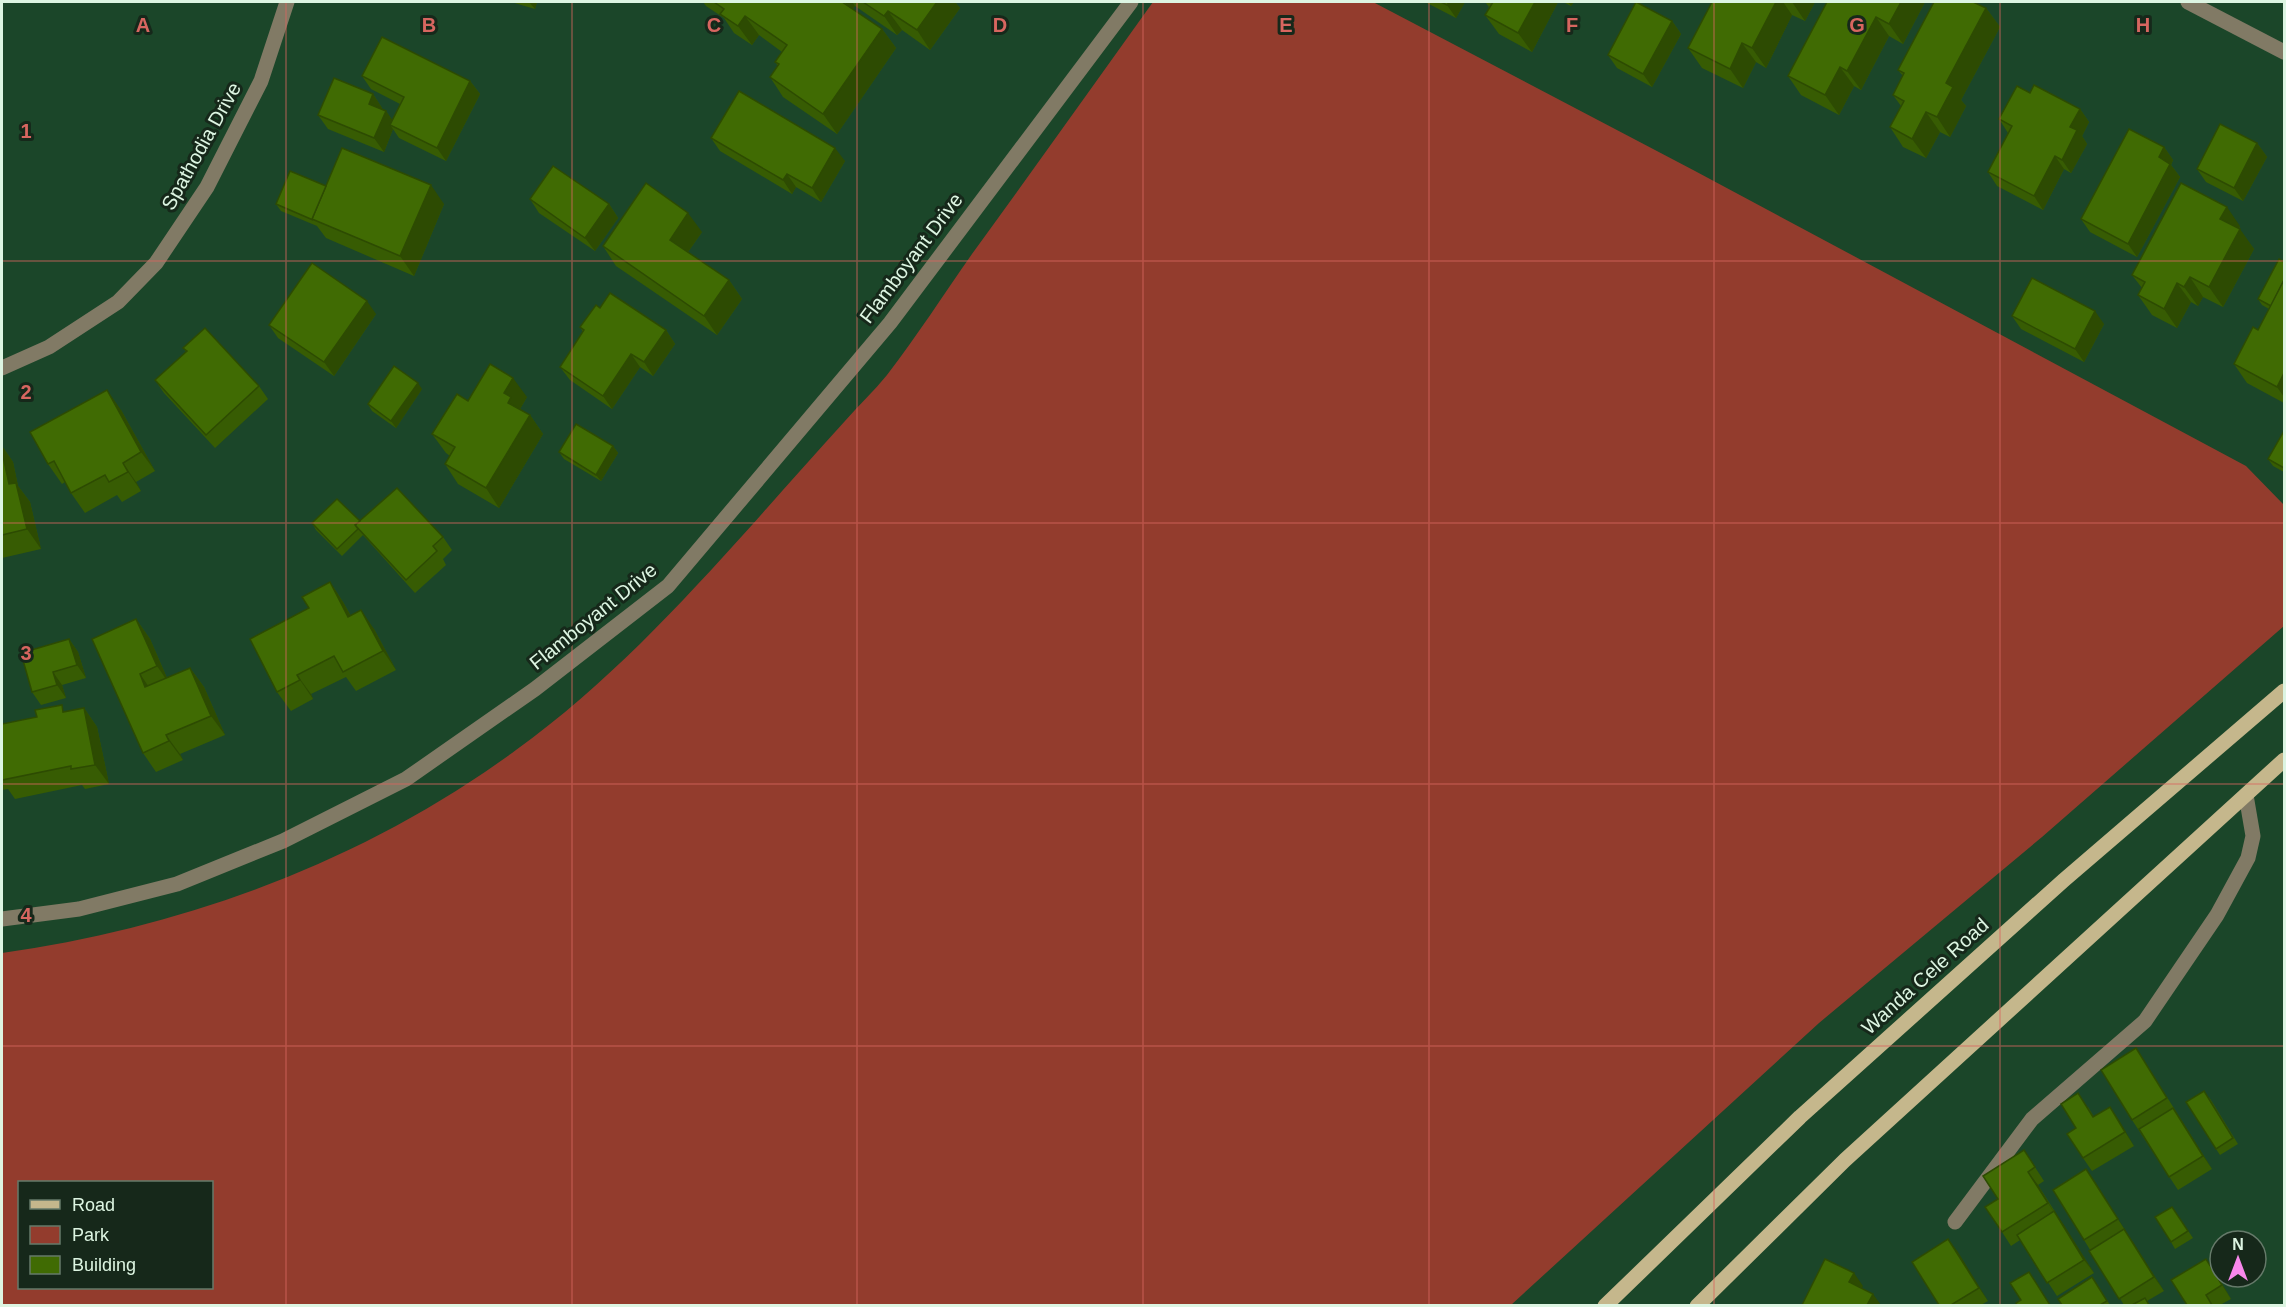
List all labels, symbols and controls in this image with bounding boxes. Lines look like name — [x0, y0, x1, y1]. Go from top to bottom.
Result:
text: A — [136, 14, 150, 36]
text: B — [422, 14, 436, 36]
text: C — [707, 14, 721, 36]
text: D — [993, 14, 1007, 36]
text: E — [1279, 14, 1293, 36]
text: F — [1566, 14, 1578, 36]
text: G — [1849, 14, 1865, 36]
text: H — [2136, 14, 2150, 36]
street label: Spathodia Drive — [157, 78, 245, 214]
text: 1 — [20, 120, 32, 142]
street label: Flamboyant Drive — [855, 189, 967, 327]
text: 2 — [20, 381, 32, 403]
street label: Flamboyant Drive — [525, 558, 661, 674]
text: 3 — [20, 642, 32, 664]
text: 4 — [20, 904, 32, 926]
street label: Wanda Cele Road — [1857, 913, 1993, 1039]
legend — [18, 1181, 213, 1289]
text: Road — [72, 1195, 115, 1215]
text: Park — [72, 1225, 110, 1245]
north arrow — [2208, 1229, 2268, 1289]
text: N — [2232, 1236, 2244, 1253]
text: Building — [72, 1255, 136, 1275]

